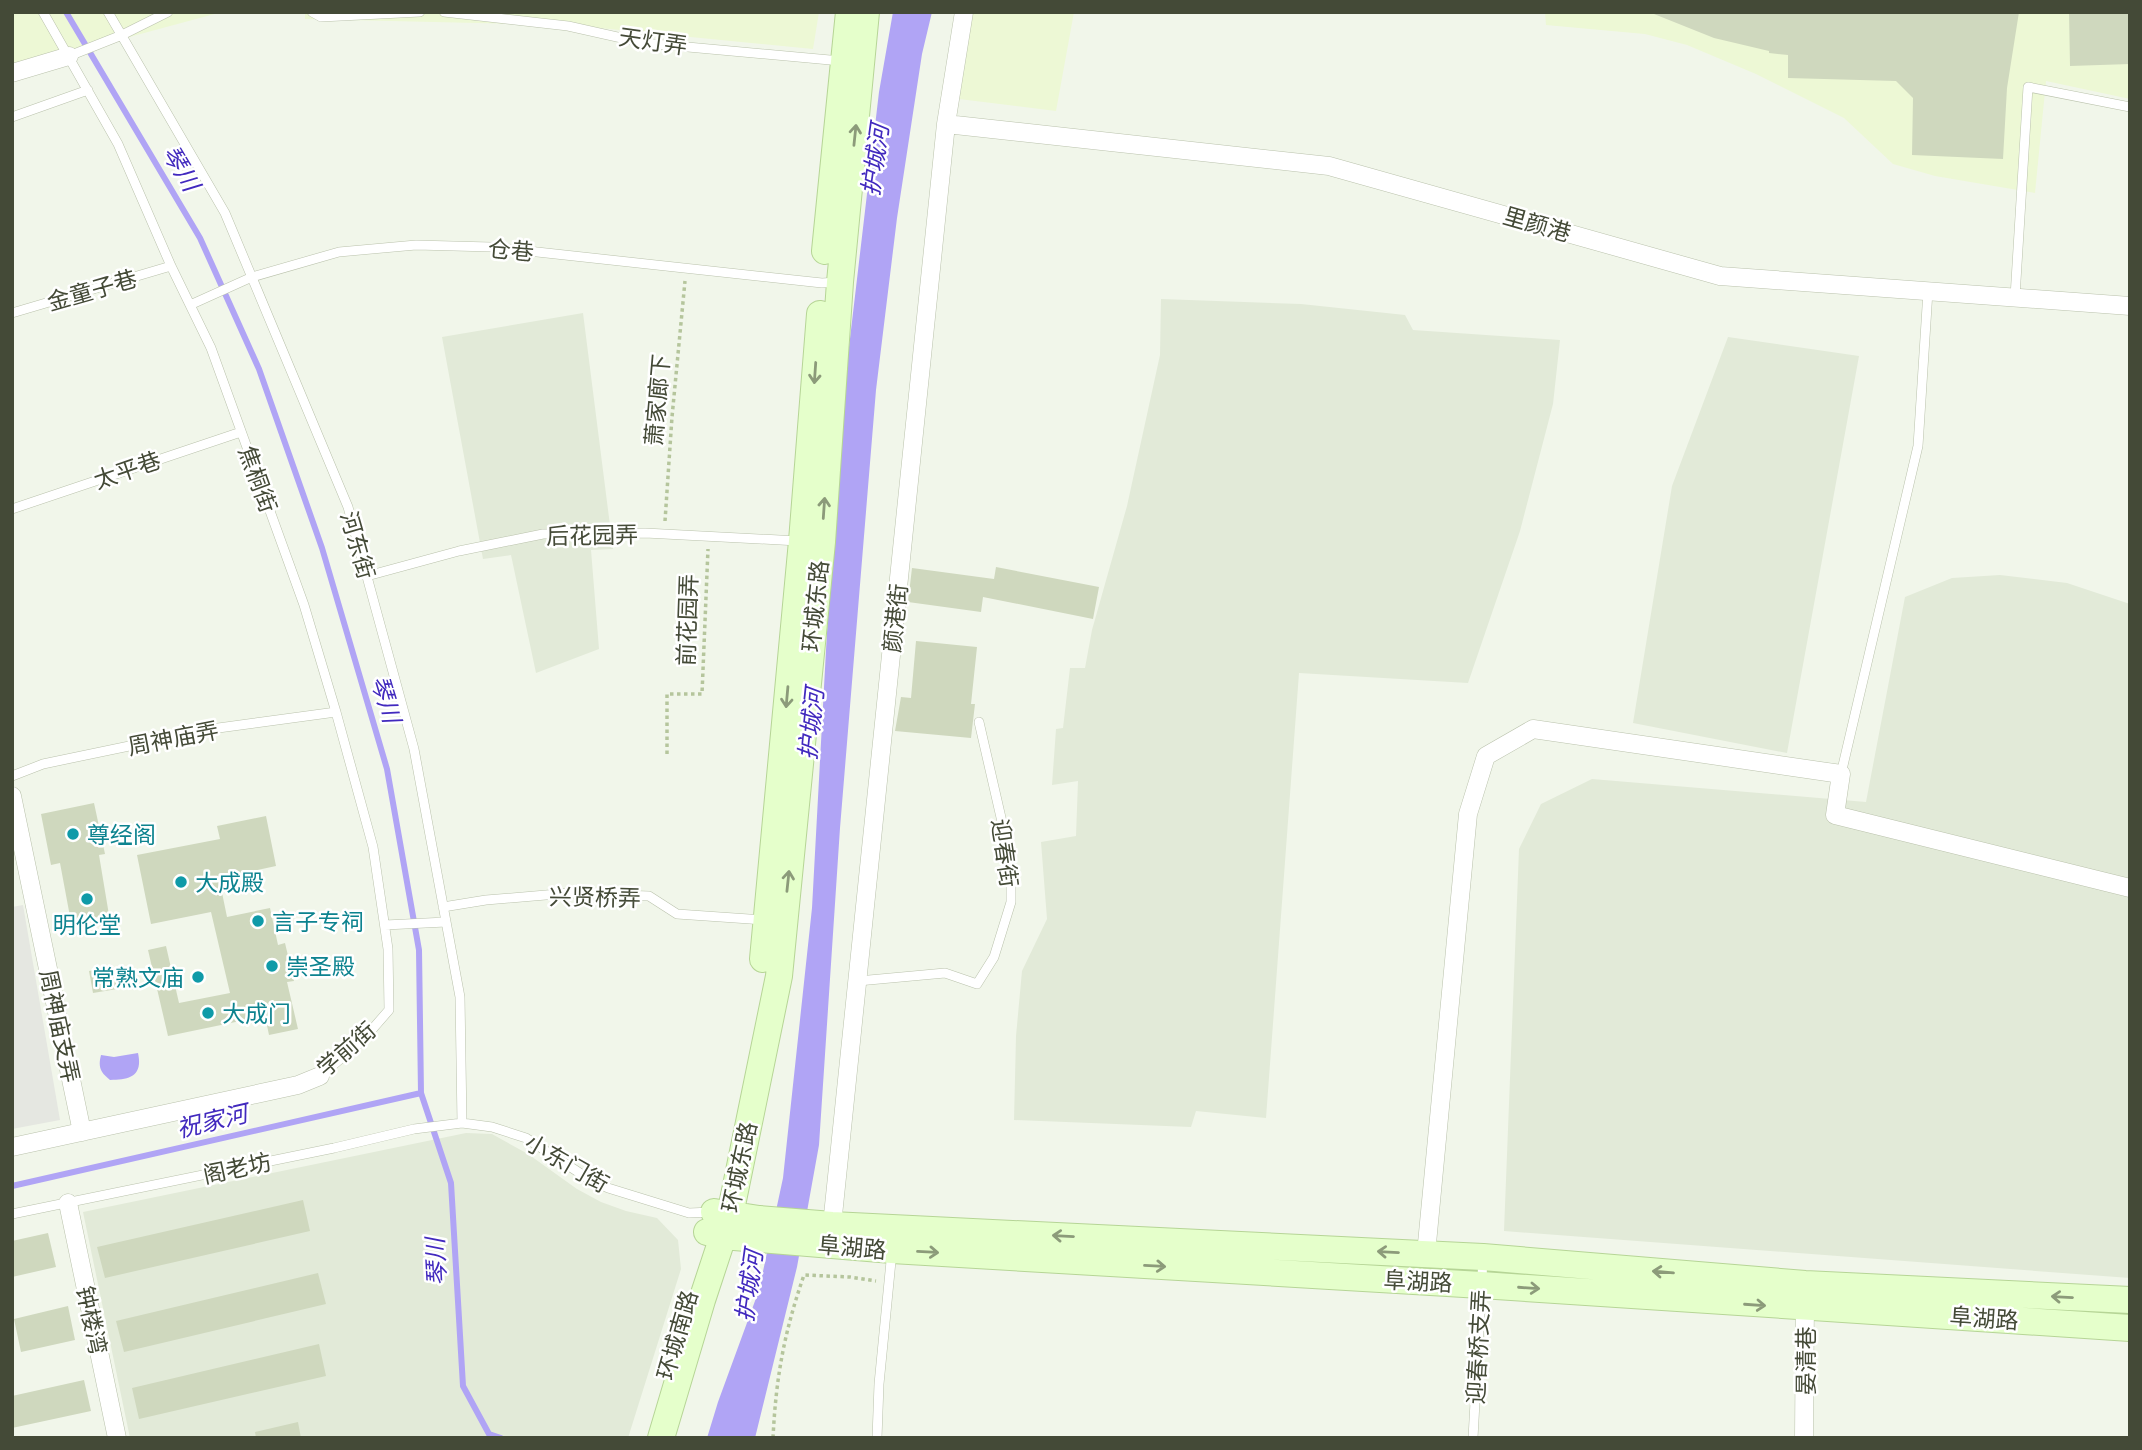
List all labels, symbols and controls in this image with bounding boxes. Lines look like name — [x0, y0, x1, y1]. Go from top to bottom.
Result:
street label: 天灯弄 — [617, 23, 689, 59]
water label: 护城河 — [856, 118, 895, 198]
one-way arrow — [849, 124, 862, 147]
water label: 琴川 — [156, 140, 207, 199]
street label: 里颜港 — [1500, 202, 1574, 246]
street label: 仓巷 — [487, 235, 535, 265]
street label: 金童子巷 — [44, 264, 140, 316]
street label: 萧家廊下 — [640, 353, 674, 447]
one-way arrow — [808, 361, 821, 384]
street label: 焦桐街 — [234, 442, 282, 516]
street label: 太平巷 — [90, 446, 164, 494]
one-way arrow — [818, 497, 831, 520]
street label: 河东街 — [336, 508, 380, 582]
street label: 后花园弄 — [546, 521, 638, 549]
street label: 环城东路 — [797, 559, 833, 653]
street label: 前花园弄 — [672, 574, 702, 666]
street label: 颜港街 — [878, 582, 912, 654]
water label: 琴川 — [365, 672, 408, 729]
water label: 护城河 — [793, 683, 830, 761]
one-way arrow — [780, 685, 793, 708]
street label: 周神庙弄 — [125, 716, 221, 760]
street label: 迎春街 — [987, 817, 1023, 889]
place label: 尊经阁 — [87, 821, 156, 848]
marker: 尊经阁 — [65, 826, 81, 842]
place label: 大成殿 — [195, 869, 264, 896]
one-way arrow — [782, 870, 795, 893]
marker: 大成殿 — [173, 874, 189, 890]
street label: 兴贤桥弄 — [549, 883, 641, 911]
marker: 明伦堂 — [79, 891, 95, 907]
place label: 言子专祠 — [272, 908, 364, 935]
place label: 明伦堂 — [53, 911, 122, 938]
marker: 言子专祠 — [250, 913, 266, 929]
place label: 崇圣殿 — [286, 953, 355, 980]
marker: 崇圣殿 — [264, 958, 280, 974]
place label: 常熟文庙 — [92, 964, 184, 991]
street label: 周神庙支弄 — [35, 967, 85, 1085]
marker: 常熟文庙 — [190, 969, 206, 985]
place label: 大成门 — [222, 1000, 291, 1027]
marker: 大成门 — [200, 1005, 216, 1021]
street label: 学前街 — [311, 1016, 381, 1082]
water label: 祝家河 — [174, 1098, 254, 1143]
street label: 环城东路 — [716, 1119, 762, 1215]
street label: 小东门街 — [520, 1128, 614, 1198]
street label: 阁老坊 — [200, 1148, 274, 1188]
one-way arrow — [1051, 1230, 1074, 1243]
street label: 阜湖路 — [816, 1231, 888, 1263]
water label: 琴川 — [420, 1234, 452, 1287]
water label: 护城河 — [730, 1244, 769, 1324]
one-way arrow — [1377, 1245, 1399, 1258]
one-way arrow — [916, 1246, 939, 1259]
one-way arrow — [1143, 1260, 1165, 1273]
one-way arrow — [1653, 1265, 1675, 1278]
street label: 阜湖路 — [1383, 1266, 1453, 1296]
one-way arrow — [1517, 1282, 1539, 1295]
street label: 钟楼湾 — [72, 1283, 112, 1357]
street label: 环城南路 — [651, 1287, 703, 1383]
street label: 迎春桥支弄 — [1462, 1289, 1494, 1405]
one-way arrow — [2050, 1290, 2073, 1303]
one-way arrow — [1744, 1298, 1767, 1311]
street label: 阜湖路 — [1949, 1302, 2019, 1334]
street label: 晏清巷 — [1792, 1327, 1819, 1396]

